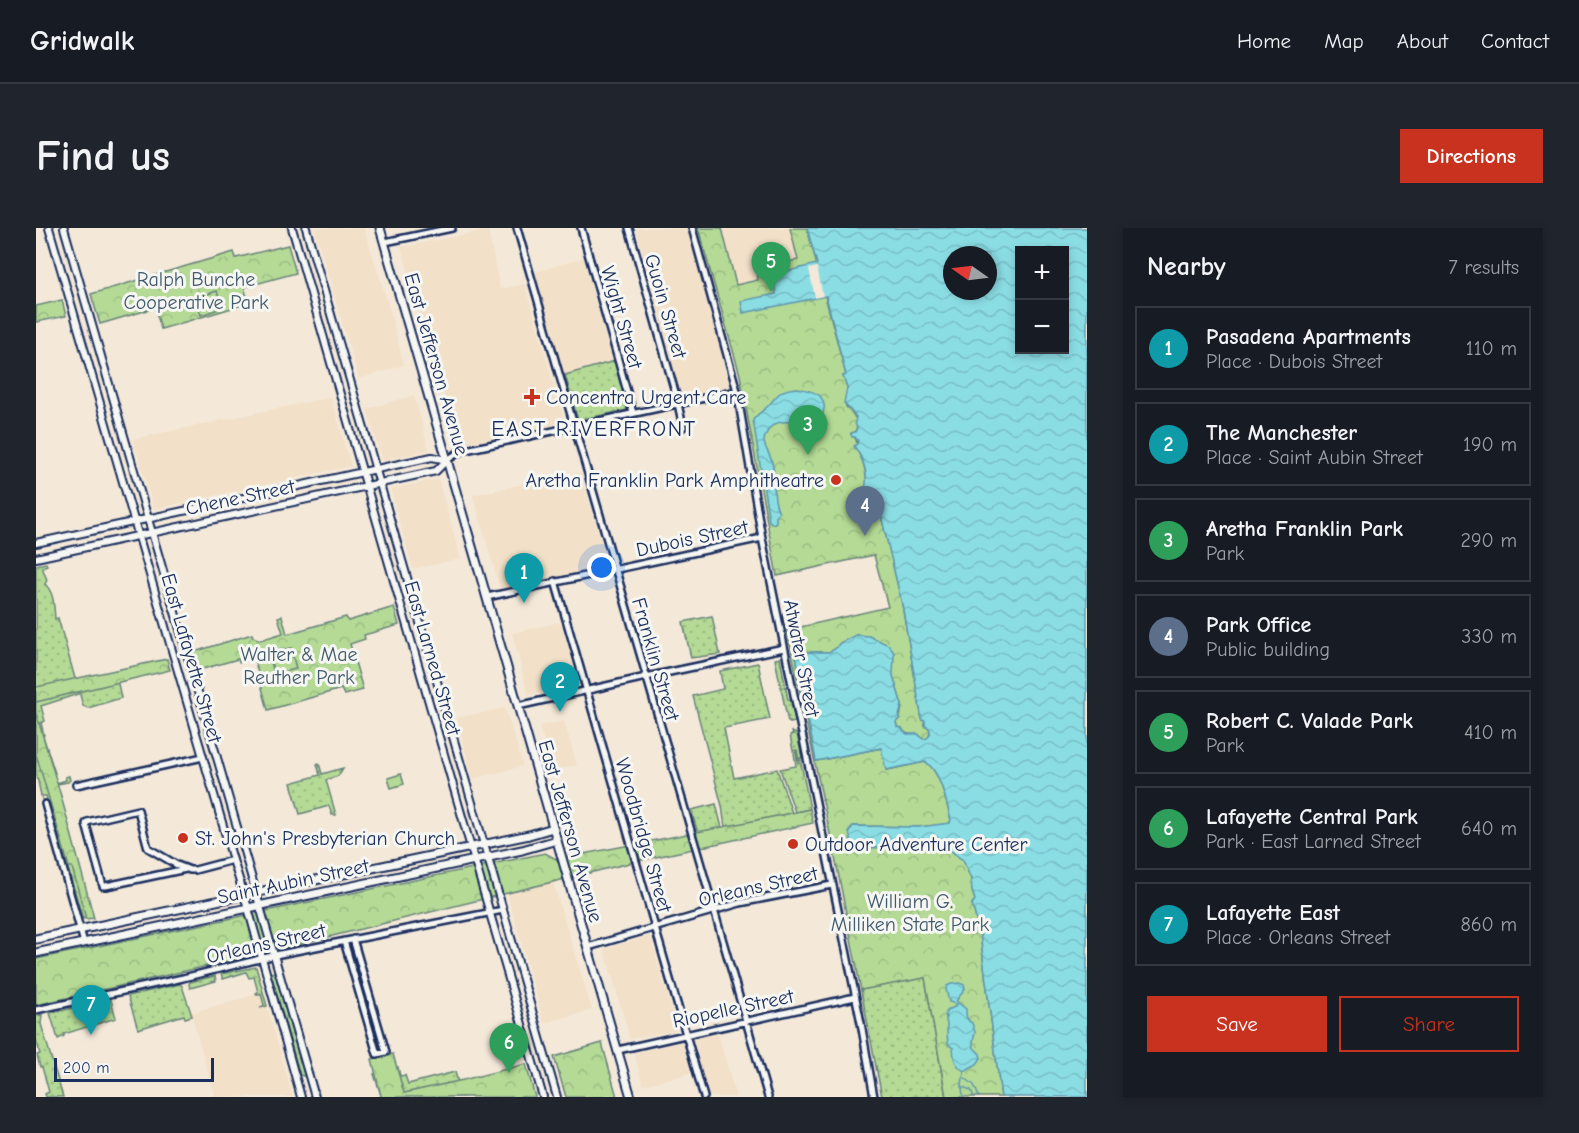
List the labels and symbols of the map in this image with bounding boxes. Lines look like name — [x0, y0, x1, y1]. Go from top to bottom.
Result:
pin: 5 — [752, 242, 790, 292]
north arrow — [943, 246, 997, 300]
street label: Guoin Street — [640, 251, 692, 362]
street label: Wight Street — [596, 263, 647, 372]
park label: Ralph Bunche Cooperative Park — [123, 268, 269, 314]
street label: East Jefferson Avenue — [399, 270, 474, 458]
place label: Concentra Urgent Care — [546, 386, 746, 409]
marker: Concentra Urgent Care — [523, 388, 541, 406]
pin: 3 — [788, 406, 828, 455]
district label: EAST RIVERFRONT — [491, 416, 697, 442]
place label: Aretha Franklin Park Amphitheatre — [525, 469, 824, 492]
marker: Aretha Franklin Park Amphitheatre — [829, 473, 843, 487]
street label: Chene Street — [183, 474, 298, 520]
pin: 4 — [846, 486, 884, 536]
street label: Dubois Street — [634, 515, 751, 562]
your location — [587, 553, 616, 582]
pin: 1 — [504, 554, 544, 603]
street label: East Lafayette Street — [156, 571, 227, 747]
street label: East Larned Street — [399, 578, 466, 739]
street label: Franklin Street — [627, 595, 684, 725]
street label: Atwater Street — [779, 597, 824, 720]
park label: Walter & Mae Reuther Park — [240, 643, 358, 689]
pin: 2 — [540, 662, 580, 712]
street label: East Jefferson Avenue — [533, 737, 608, 925]
street label: Woodbridge Street — [610, 755, 677, 916]
place label: St. John's Presbyterian Church — [195, 827, 455, 850]
marker: St. John's Presbyterian Church — [176, 831, 190, 845]
place label: Outdoor Adventure Center — [805, 833, 1028, 856]
marker: Outdoor Adventure Center — [786, 837, 800, 851]
street label: Saint Aubin Street — [215, 854, 372, 909]
street label: Orleans Street — [696, 861, 821, 911]
park label: William G. Milliken State Park — [831, 890, 989, 936]
street label: Orleans Street — [204, 918, 329, 968]
street label: Riopelle Street — [670, 984, 797, 1033]
pin: 7 — [72, 986, 110, 1035]
pin: 6 — [490, 1024, 528, 1073]
scale bar — [54, 1055, 214, 1082]

